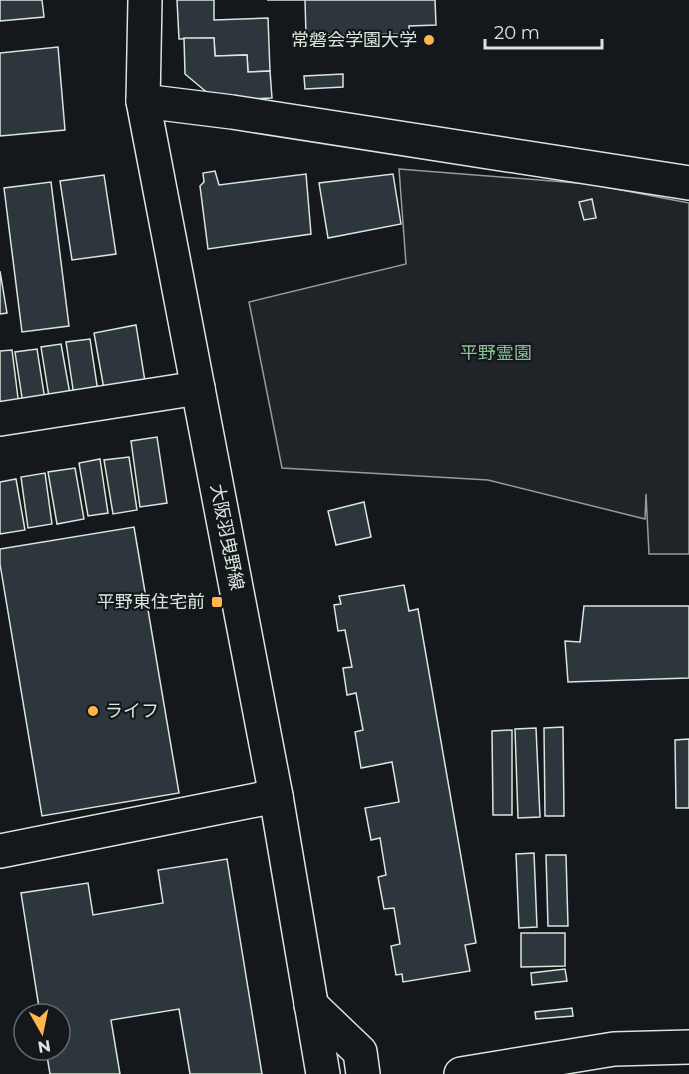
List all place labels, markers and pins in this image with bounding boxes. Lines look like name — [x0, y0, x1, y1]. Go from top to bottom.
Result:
place label: 常磐会学園大学 — [291, 29, 417, 51]
marker: 常磐会学園大学 — [422, 33, 436, 47]
place label: 平野東住宅前 — [97, 591, 205, 613]
marker: 平野東住宅前 — [210, 595, 224, 609]
place label: ライフ — [105, 700, 159, 722]
marker: ライフ — [86, 704, 100, 718]

